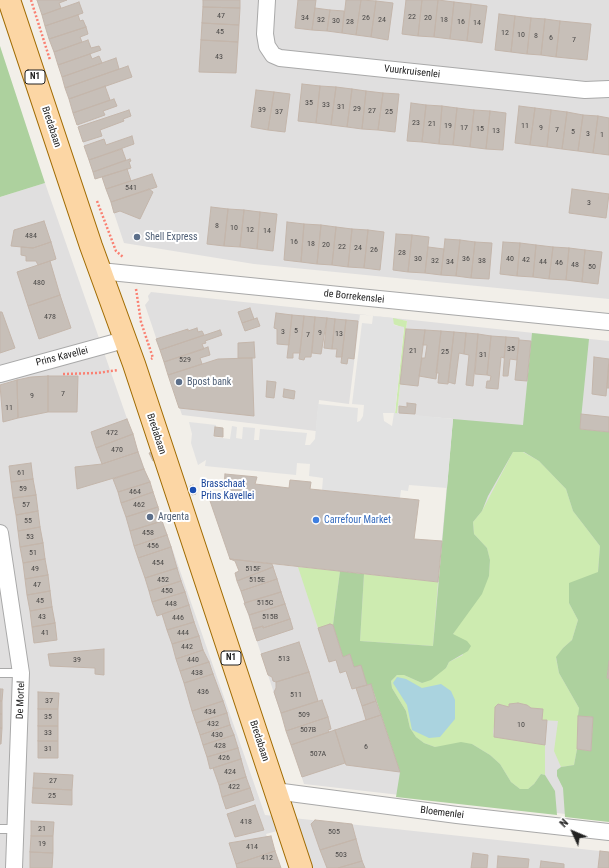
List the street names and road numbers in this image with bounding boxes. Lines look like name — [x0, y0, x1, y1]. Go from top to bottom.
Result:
street label: Vuurkruisenlei — [383, 63, 441, 81]
road number: N1 — [25, 70, 45, 84]
street label: Bredabaan — [39, 105, 63, 149]
street label: de Borrekenslei — [323, 288, 385, 306]
street label: Prins Kavellei — [35, 345, 89, 369]
street label: Bredabaan — [144, 412, 168, 456]
road number: N1 — [221, 651, 241, 665]
street label: De Mortel — [14, 681, 28, 719]
street label: Bredabaan — [247, 719, 271, 763]
street label: Bloemenlei — [420, 804, 464, 822]

